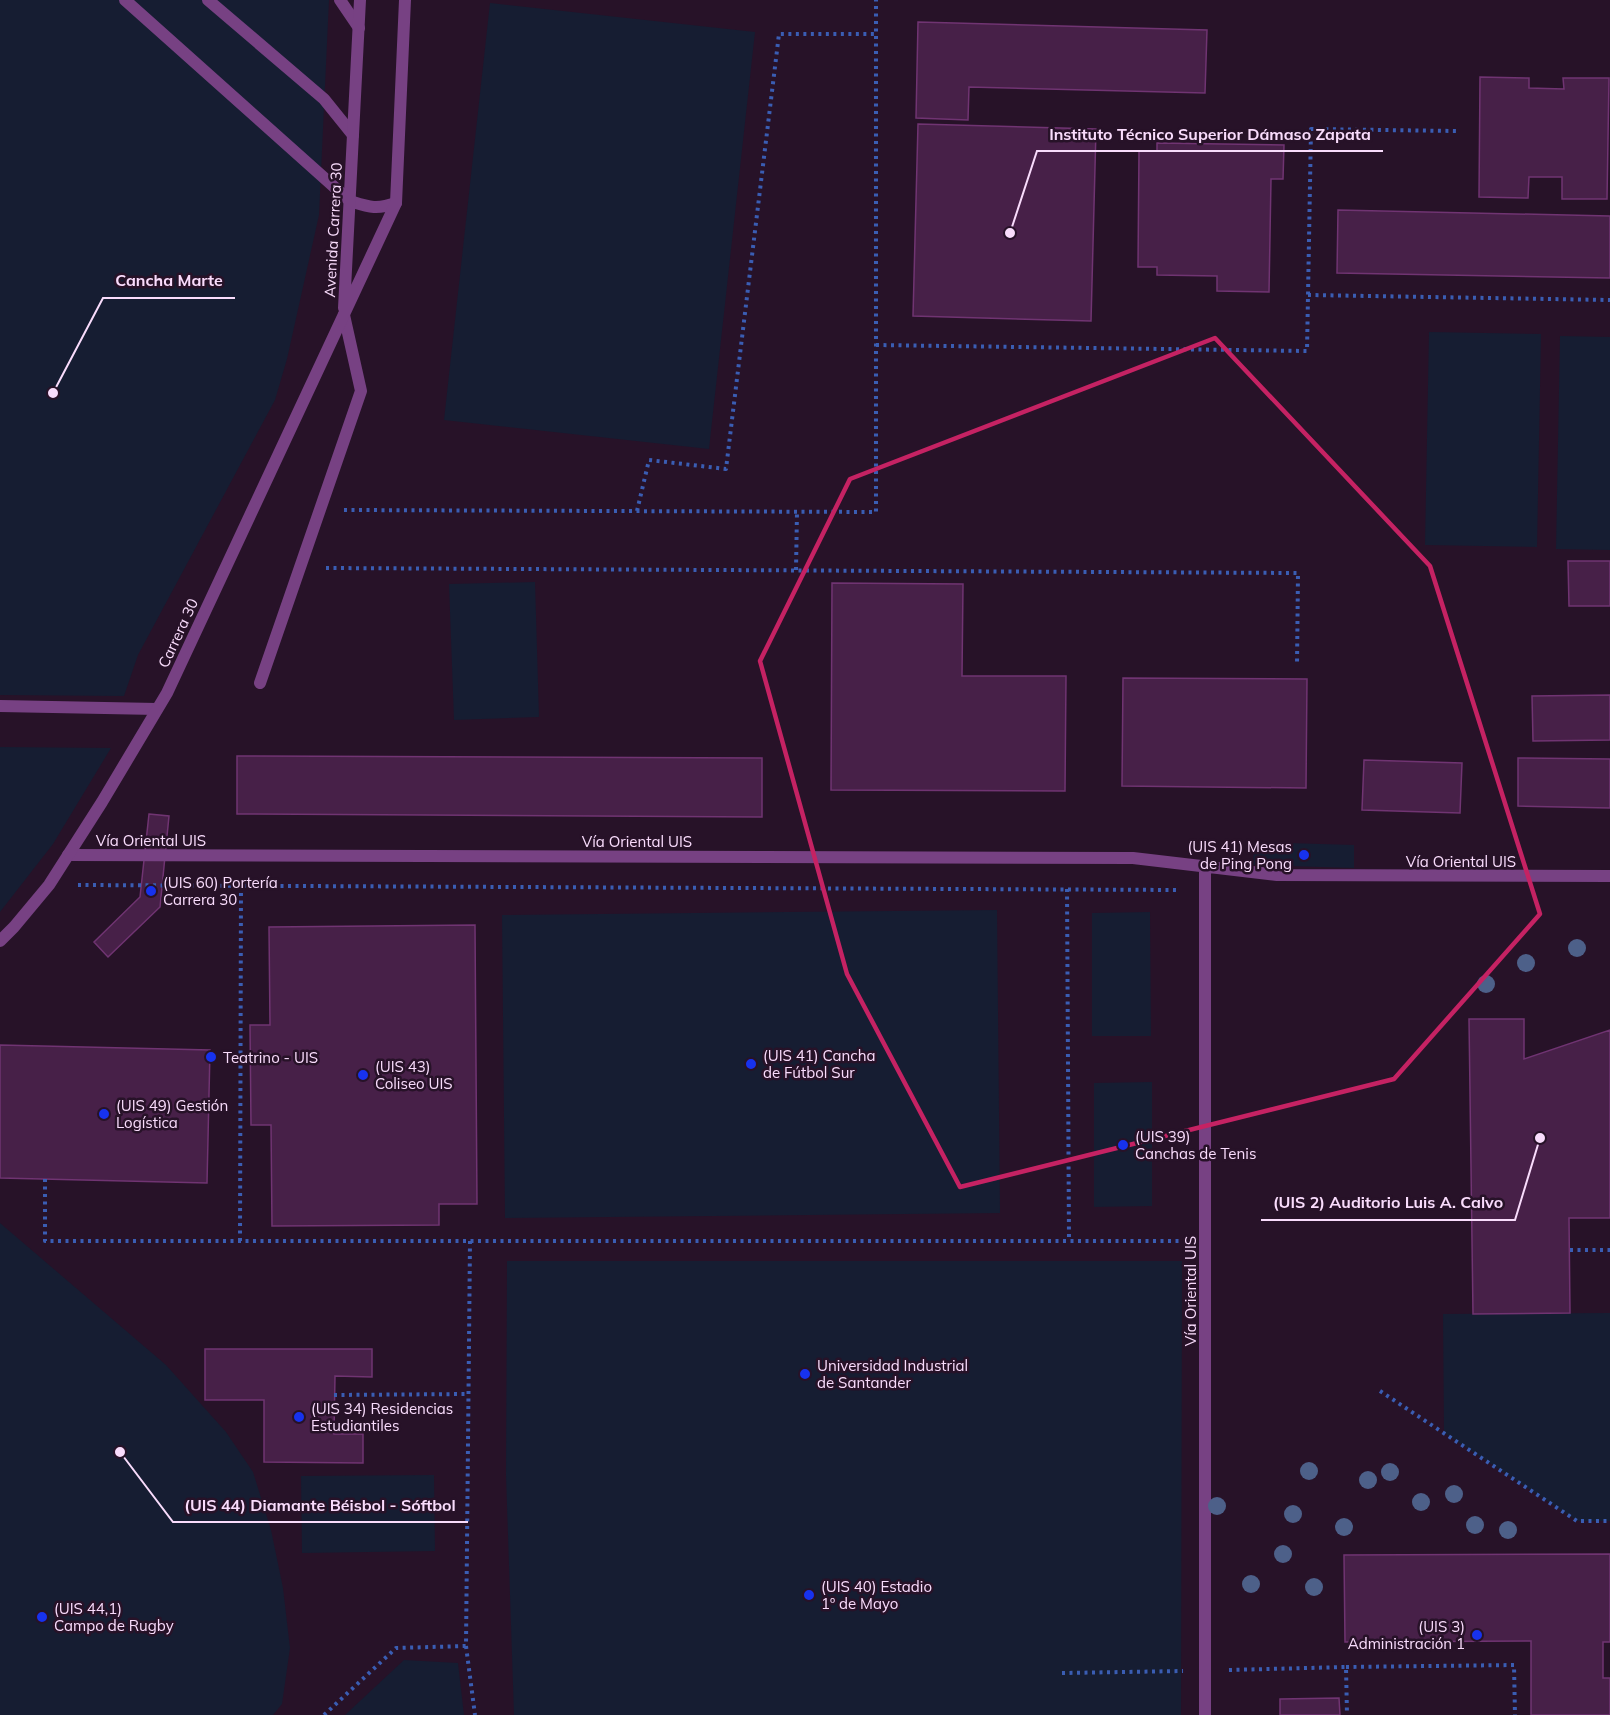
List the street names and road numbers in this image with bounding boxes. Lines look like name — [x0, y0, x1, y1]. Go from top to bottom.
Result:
street label: Avenida Carrera 30 — [320, 162, 346, 298]
street label: Carrera 30 — [154, 595, 202, 671]
street label: Vía Oriental UIS — [96, 831, 206, 850]
street label: Vía Oriental UIS — [582, 832, 692, 851]
street label: Vía Oriental UIS — [1406, 852, 1516, 871]
street label: Vía Oriental UIS — [1181, 1236, 1200, 1346]

